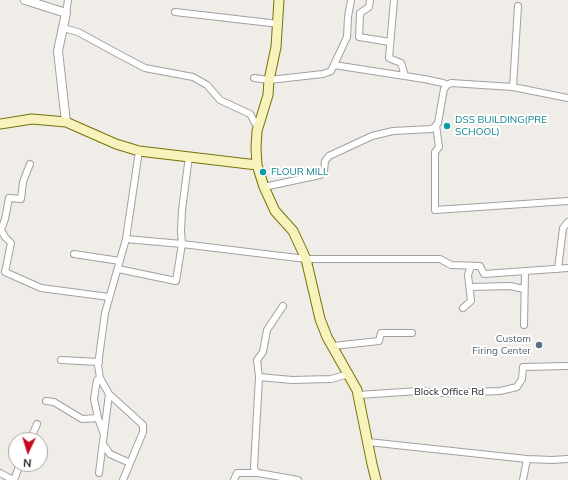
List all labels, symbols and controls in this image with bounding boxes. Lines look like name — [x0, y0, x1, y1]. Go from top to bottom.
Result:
place label: DSS BUILDING(PRE SCHOOL) — [455, 114, 547, 138]
marker: DSS BUILDING(PRE SCHOOL) — [442, 121, 452, 131]
place label: FLOUR MILL — [271, 166, 328, 178]
marker: FLOUR MILL — [258, 167, 268, 177]
place label: Custom Firing Center — [472, 333, 531, 356]
marker: Custom Firing Center — [534, 340, 544, 350]
street label: Block Office Rd — [414, 386, 484, 398]
north arrow — [8, 432, 48, 472]
text: N — [23, 456, 32, 470]

